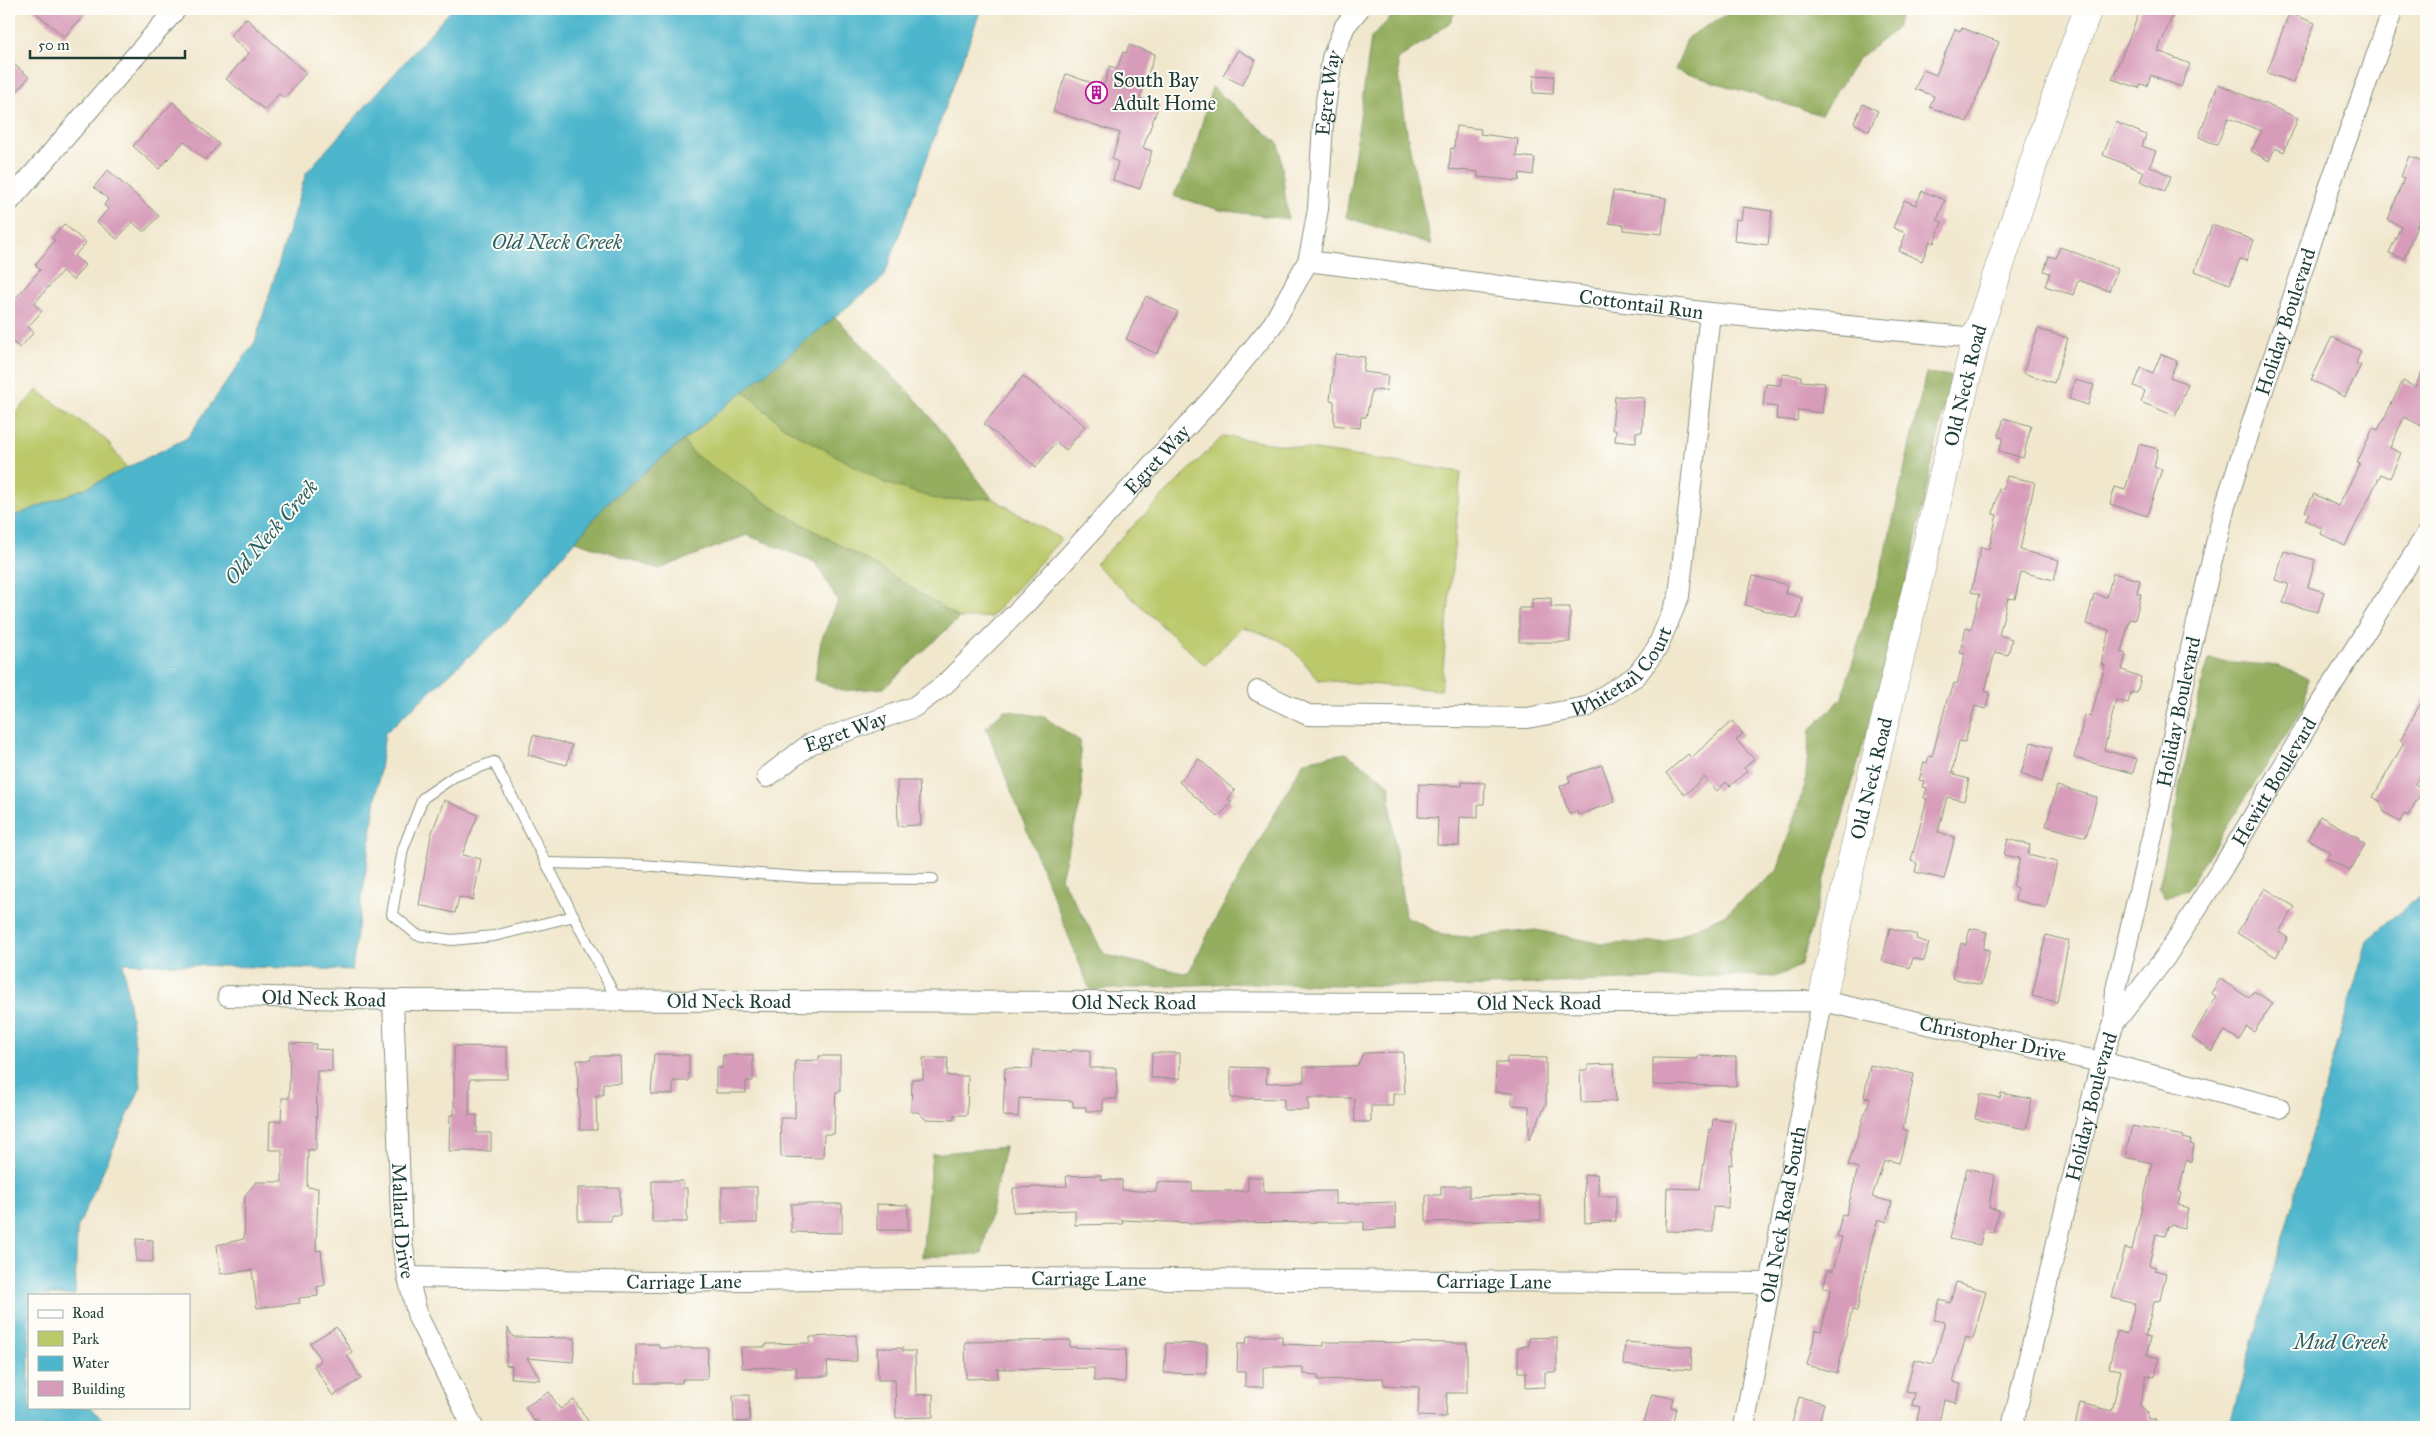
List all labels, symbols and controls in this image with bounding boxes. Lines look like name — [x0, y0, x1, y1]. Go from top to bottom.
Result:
scale bar — [30, 28, 185, 60]
text: 50 m — [38, 36, 70, 54]
street label: Egret Way — [1310, 46, 1346, 137]
place label: South Bay Adult Home — [1112, 68, 1216, 115]
building icon: South Bay Adult Home — [1085, 80, 1109, 104]
water label: Old Neck Creek — [492, 229, 623, 255]
street label: Holiday Boulevard — [2250, 245, 2320, 398]
street label: Cottontail Run — [1578, 284, 1705, 324]
street label: Old Neck Road — [1939, 321, 1992, 449]
street label: Egret Way — [1119, 419, 1195, 499]
water label: Old Neck Creek — [218, 474, 324, 590]
street label: Whitetail Court — [1569, 623, 1677, 722]
street label: Holiday Boulevard — [2151, 634, 2205, 789]
street label: Egret Way — [801, 705, 891, 757]
street label: Hewitt Boulevard — [2226, 713, 2322, 850]
street label: Old Neck Road — [1845, 715, 1897, 842]
street label: Old Neck Road — [261, 985, 387, 1012]
street label: Old Neck Road — [667, 989, 791, 1013]
street label: Old Neck Road — [1072, 990, 1196, 1014]
street label: Old Neck Road — [1477, 990, 1601, 1015]
street label: Christopher Drive — [1917, 1011, 2069, 1066]
street label: Holiday Boulevard — [2060, 1029, 2122, 1184]
street label: Old Neck Road South — [1755, 1124, 1811, 1305]
street label: Mallard Drive — [387, 1162, 420, 1281]
street label: Carriage Lane — [1031, 1266, 1147, 1292]
street label: Carriage Lane — [626, 1269, 742, 1295]
street label: Carriage Lane — [1436, 1269, 1552, 1294]
legend — [28, 1294, 190, 1408]
text: Road — [72, 1304, 104, 1322]
water label: Mud Creek — [2292, 1329, 2389, 1355]
text: Park — [72, 1330, 99, 1348]
text: Water — [72, 1354, 109, 1372]
text: Building — [72, 1380, 126, 1398]

